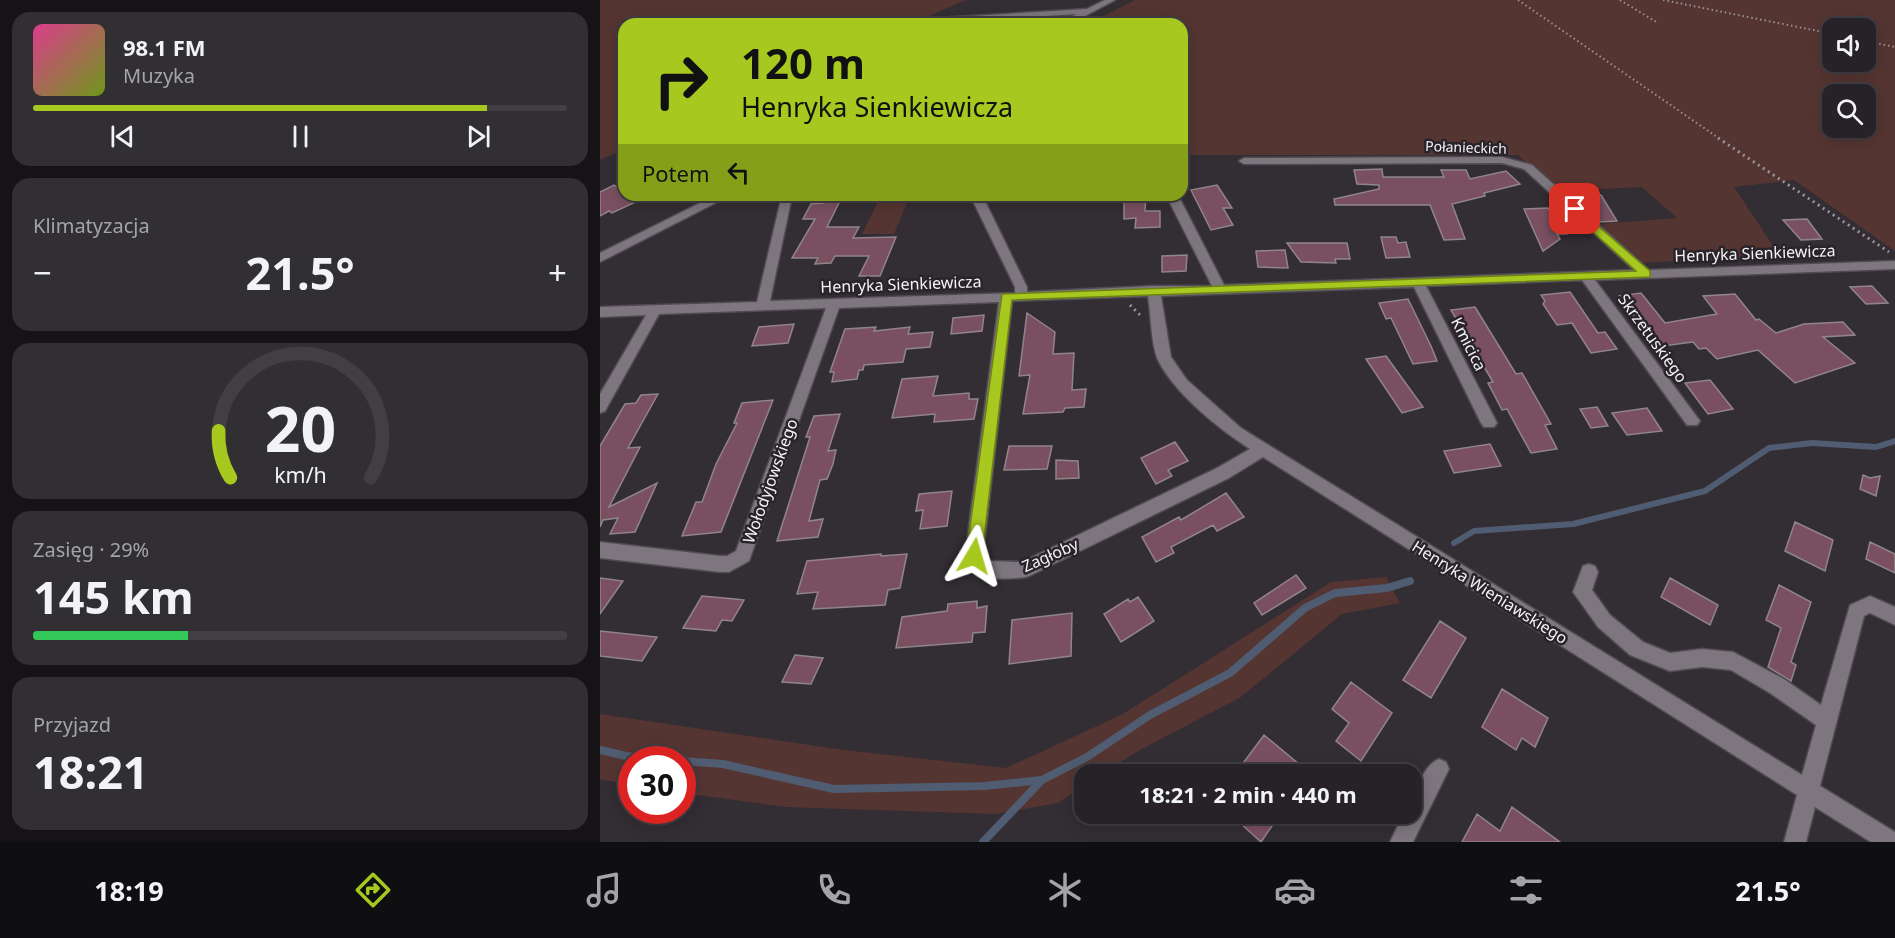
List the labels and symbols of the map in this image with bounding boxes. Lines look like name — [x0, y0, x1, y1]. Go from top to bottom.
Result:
street label: Połanieckich — [1425, 136, 1507, 158]
pin — [1549, 183, 1600, 234]
street label: Henryka Sienkiewicza — [1674, 239, 1836, 267]
street label: Henryka Sienkiewicza — [820, 270, 982, 298]
street label: Skrzetuskiego — [1613, 289, 1693, 387]
street label: Kmicica — [1446, 313, 1492, 375]
street label: Wołodyjowskiego — [737, 416, 803, 546]
position arrow — [942, 524, 1006, 588]
street label: Zagłoby — [1018, 533, 1082, 577]
street label: Henryka Wieniawskiego — [1408, 535, 1572, 649]
speed limit sign: 30 — [618, 746, 696, 824]

